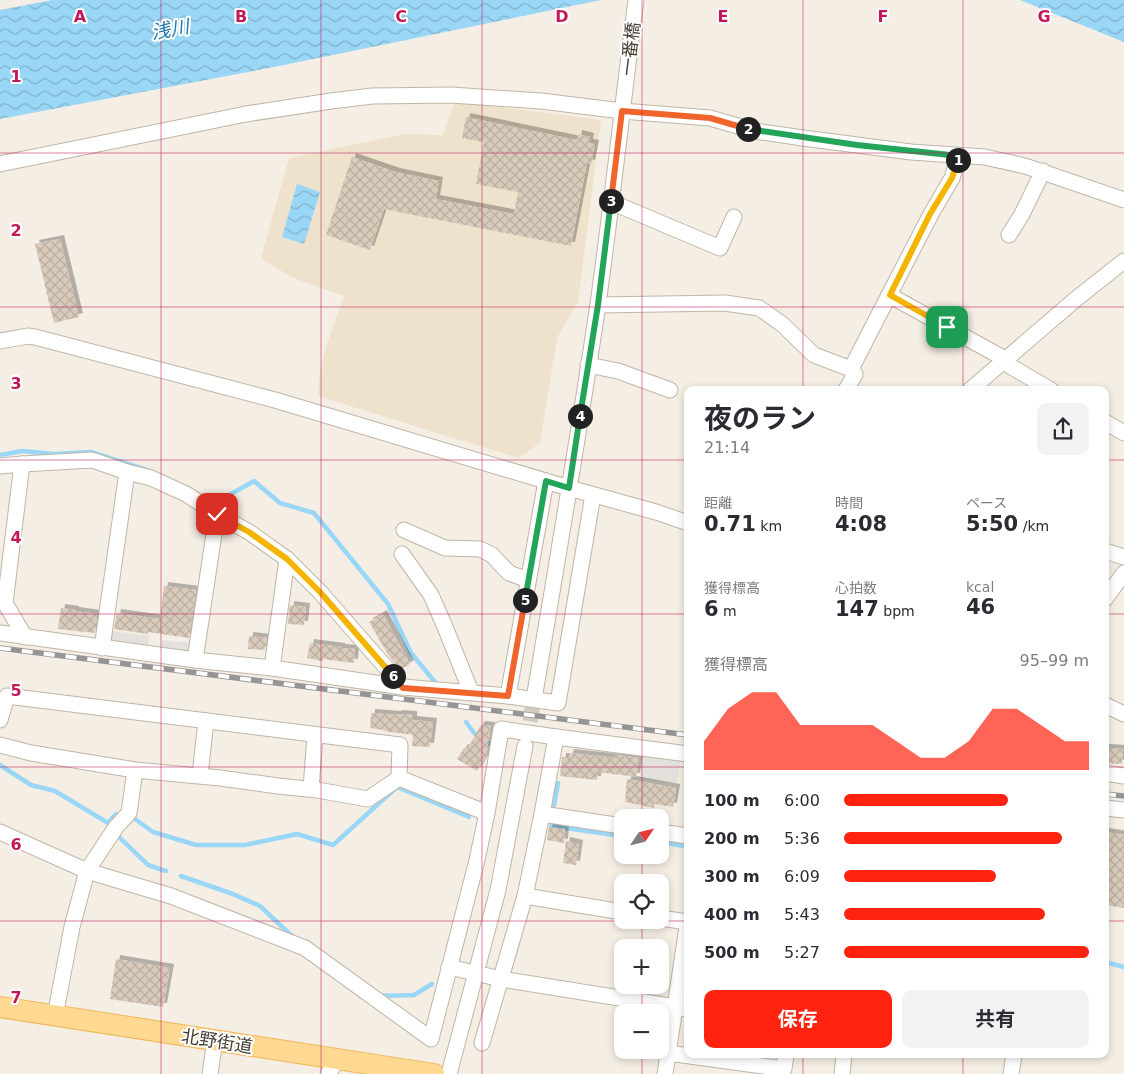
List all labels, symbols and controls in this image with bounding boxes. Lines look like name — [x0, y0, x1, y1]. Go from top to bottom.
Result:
text: A — [74, 7, 87, 26]
text: B — [235, 7, 247, 26]
text: C — [395, 7, 407, 26]
text: D — [555, 7, 569, 26]
text: E — [718, 7, 728, 26]
text: F — [878, 7, 888, 26]
text: G — [1037, 7, 1051, 26]
water label: 浅川 — [149, 15, 193, 43]
street label: 一番橋 — [616, 21, 644, 77]
text: 1 — [10, 67, 22, 86]
pin: 2 — [736, 116, 760, 142]
text: 2 — [744, 121, 753, 137]
pin: 1 — [946, 148, 970, 172]
text: 1 — [954, 152, 963, 168]
pin: 3 — [598, 188, 624, 214]
text: 3 — [607, 193, 616, 209]
text: 2 — [10, 221, 22, 240]
pin — [926, 306, 968, 348]
icon: arrive — [933, 313, 961, 341]
text: 3 — [10, 374, 22, 393]
text: 夜のラン — [704, 402, 816, 435]
button: share — [1037, 403, 1089, 455]
pin: 4 — [568, 404, 592, 428]
text: 4 — [576, 408, 585, 424]
text: 21:14 — [704, 438, 750, 457]
pin — [196, 493, 238, 535]
text: 距離 — [704, 495, 732, 511]
text: 時間 — [835, 495, 863, 511]
text: ペース — [966, 495, 1007, 511]
icon: check — [203, 500, 231, 528]
text: 0.71 — [704, 512, 756, 536]
text: 4:08 — [835, 512, 887, 536]
text: 5:50 — [966, 512, 1018, 536]
text: km — [756, 518, 782, 534]
text: /km — [1018, 518, 1049, 534]
text: 4 — [10, 528, 22, 547]
text: kcal — [966, 579, 994, 595]
text: 獲得標高 — [704, 580, 760, 596]
text: 心拍数 — [835, 580, 877, 596]
pin: 5 — [512, 588, 538, 612]
text: 5 — [521, 592, 530, 608]
text: 46 — [966, 595, 995, 619]
text: 6 — [704, 597, 719, 621]
text: 147 — [835, 597, 879, 621]
text: m — [719, 603, 737, 619]
text: bpm — [879, 603, 915, 619]
text: 95–99 m — [1020, 651, 1089, 670]
text: 獲得標高 — [704, 655, 768, 674]
pin: 6 — [380, 664, 406, 688]
text: 6 — [389, 668, 398, 684]
text: 5 — [10, 681, 22, 700]
text: 100 m — [704, 791, 760, 810]
text: 6:00 — [784, 791, 820, 810]
north arrow — [614, 809, 669, 864]
map controls — [614, 809, 669, 1059]
text: 200 m — [704, 829, 760, 848]
text: 5:36 — [784, 829, 820, 848]
text: 6 — [10, 835, 22, 854]
text: 300 m — [704, 867, 760, 886]
text: 6:09 — [784, 867, 820, 886]
button: locate — [614, 874, 669, 929]
text: 400 m — [704, 905, 760, 924]
text: 5:43 — [784, 905, 820, 924]
button: + — [614, 939, 669, 994]
text: 500 m — [704, 943, 760, 962]
text: 5:27 — [784, 943, 820, 962]
text: 7 — [10, 988, 22, 1007]
button: 保存 — [704, 990, 892, 1048]
button: 共有 — [902, 990, 1089, 1048]
button: − — [614, 1004, 669, 1059]
street label: 北野街道 — [180, 1025, 254, 1057]

